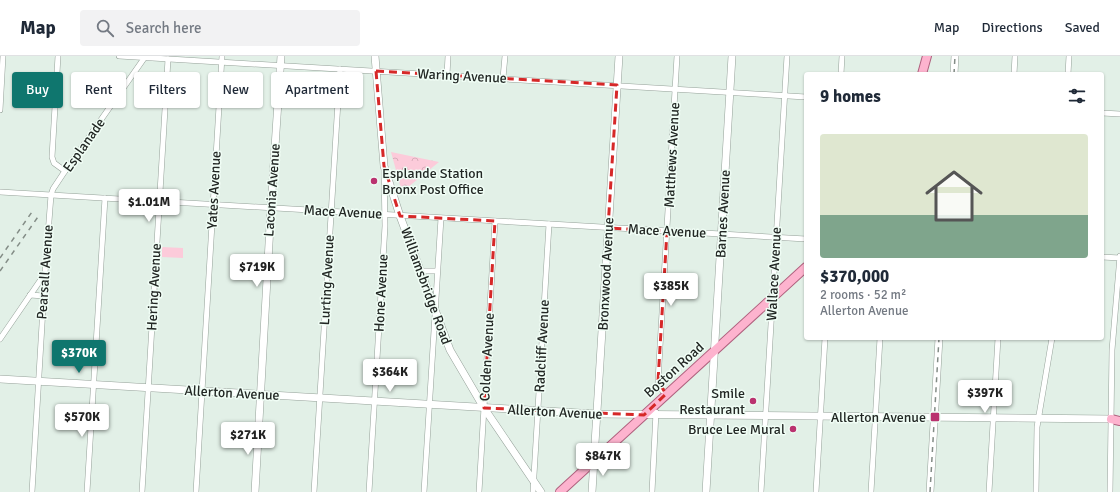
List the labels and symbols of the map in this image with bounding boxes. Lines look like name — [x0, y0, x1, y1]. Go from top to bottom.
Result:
street label: Waring Avenue — [417, 65, 507, 87]
street label: Matthews Avenue — [661, 102, 683, 208]
street label: Esplanade — [59, 115, 109, 175]
street label: Laconia Avenue — [260, 143, 284, 237]
street label: Yates Avenue — [203, 151, 225, 229]
place label: Esplande Station Bronx Post Office — [382, 165, 484, 198]
street label: Barnes Avenue — [712, 169, 734, 259]
marker: Esplande Station Bronx Post Office — [369, 176, 379, 186]
pin: $1.01M — [116, 189, 182, 223]
street label: Mace Avenue — [303, 201, 383, 223]
street label: Bronxwood Avenue — [595, 217, 617, 331]
street label: Mace Avenue — [627, 220, 707, 242]
street label: Pearsall Avenue — [33, 224, 57, 320]
street label: Williamsbridge Road — [397, 225, 455, 347]
street label: Wallace Avenue — [763, 227, 785, 321]
street label: Lurting Avenue — [316, 234, 338, 326]
street label: Hering Avenue — [143, 243, 165, 331]
street label: Hone Avenue — [370, 253, 392, 333]
pin: $719K — [229, 254, 285, 288]
pin: $385K — [643, 273, 699, 307]
street label: Radcliff Avenue — [531, 299, 553, 393]
street label: Colden Avenue — [476, 312, 498, 402]
street label: Boston Road — [641, 339, 707, 401]
pin: $370K — [51, 340, 107, 374]
pin: $364K — [362, 359, 418, 393]
pin: $397K — [957, 380, 1013, 414]
street label: Allerton Avenue — [184, 382, 280, 404]
place label: Smile Restaurant — [679, 385, 745, 418]
marker: Smile Restaurant — [748, 396, 758, 406]
street label: Allerton Avenue — [507, 401, 603, 423]
pin: $570K — [54, 404, 110, 438]
place label: Allerton Avenue — [831, 409, 926, 426]
marker: Allerton Avenue — [929, 411, 941, 423]
place label: Bruce Lee Mural — [688, 421, 785, 438]
pin: $271K — [220, 422, 276, 456]
marker: Bruce Lee Mural — [788, 424, 798, 434]
pin: $847K — [575, 443, 631, 477]

